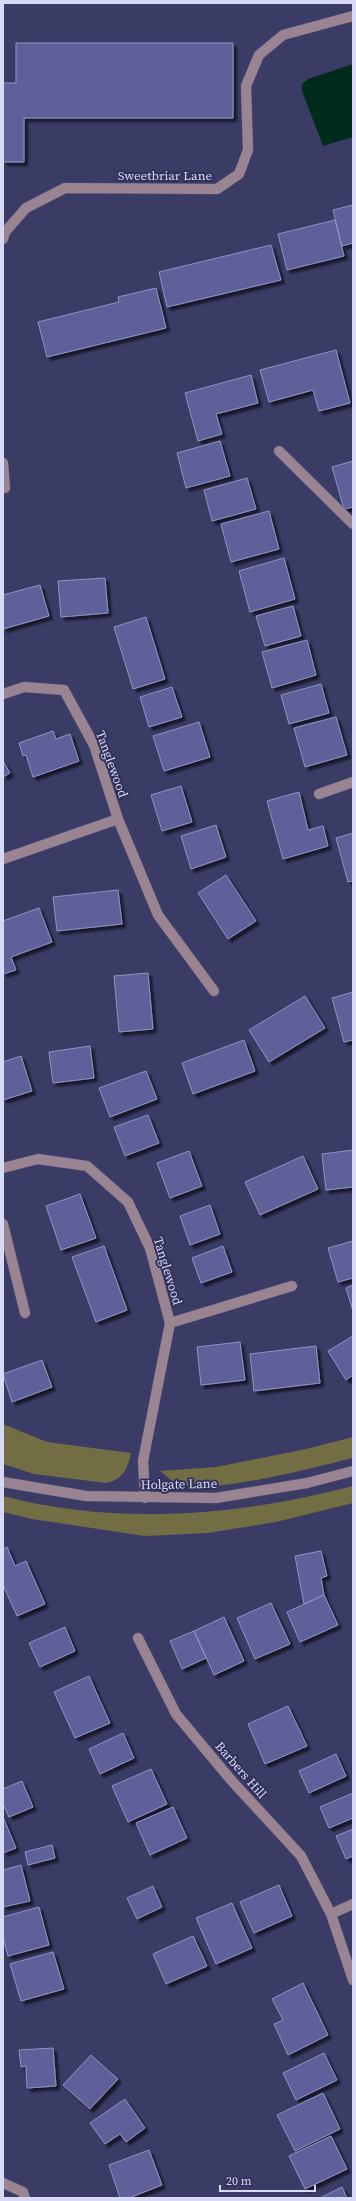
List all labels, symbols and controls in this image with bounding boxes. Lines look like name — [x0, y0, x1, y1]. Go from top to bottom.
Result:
street label: Sweetbriar Lane — [118, 167, 213, 184]
street label: Tanglewood — [92, 728, 132, 800]
street label: Tanglewood — [150, 1235, 187, 1308]
street label: Holgate Lane — [141, 1475, 218, 1493]
street label: Barbers Hill — [212, 1738, 270, 1802]
scale bar — [220, 2167, 315, 2193]
text: 20 m — [226, 2173, 252, 2189]

